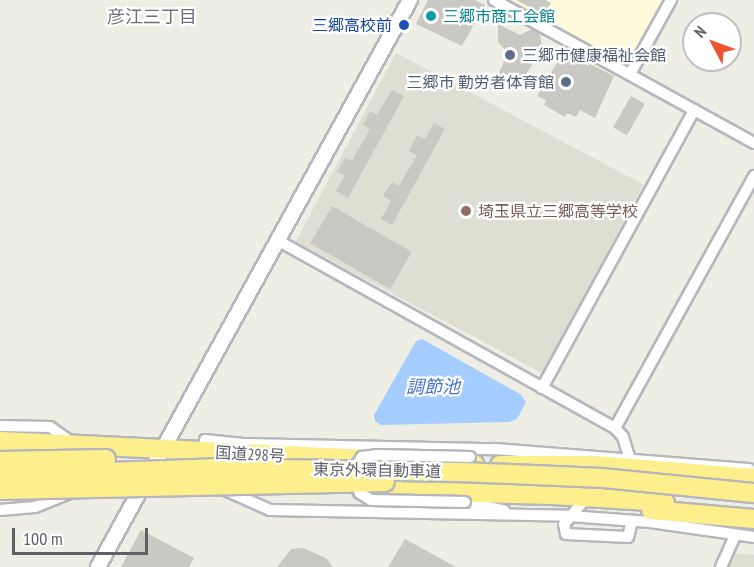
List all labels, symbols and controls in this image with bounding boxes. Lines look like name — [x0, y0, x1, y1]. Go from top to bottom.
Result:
district label: 彦江三丁目 — [107, 6, 197, 28]
place label: 三郷市商工会館 — [443, 6, 555, 26]
marker: 三郷市商工会館 — [424, 9, 438, 23]
north arrow — [682, 12, 742, 72]
place label: 三郷高校前 — [312, 15, 392, 35]
marker: 三郷高校前 — [397, 18, 411, 32]
text: N — [690, 22, 710, 41]
place label: 三郷市健康福祉会館 — [522, 45, 666, 65]
marker: 三郷市健康福祉会館 — [503, 48, 517, 62]
place label: 三郷市 勤労者体育館 — [407, 72, 554, 92]
marker: 三郷市 勤労者体育館 — [559, 75, 573, 89]
place label: 埼玉県立三郷高等学校 — [478, 201, 638, 221]
marker: 埼玉県立三郷高等学校 — [459, 204, 473, 218]
water label: 調節池 — [406, 376, 460, 398]
street label: 国道298号 — [215, 443, 285, 465]
street label: 東京外環自動車道 — [313, 459, 441, 481]
scale bar — [15, 516, 152, 554]
text: 100 m — [23, 527, 63, 550]

